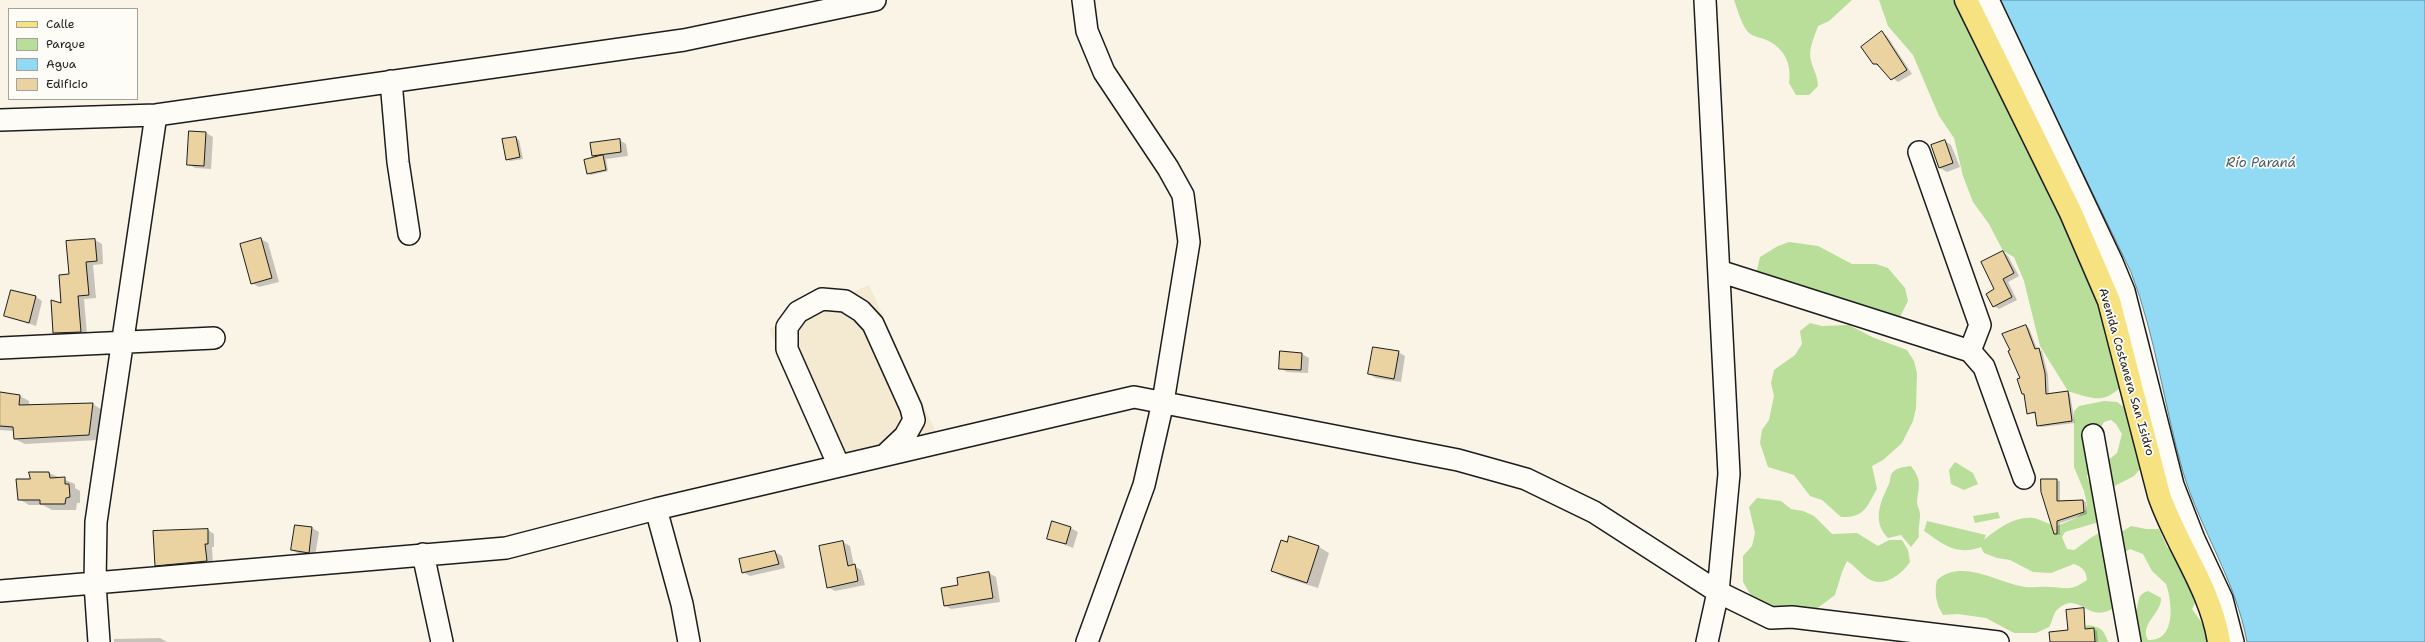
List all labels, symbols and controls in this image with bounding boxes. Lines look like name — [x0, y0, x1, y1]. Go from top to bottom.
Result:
legend — [8, 8, 138, 100]
text: Calle — [46, 16, 75, 32]
text: Parque — [46, 36, 85, 52]
text: Agua — [46, 56, 76, 72]
text: Edificio — [46, 76, 88, 92]
water label: Río Paraná — [2226, 156, 2296, 172]
street label: Avenida Costanera San Isidro — [2095, 286, 2157, 458]

